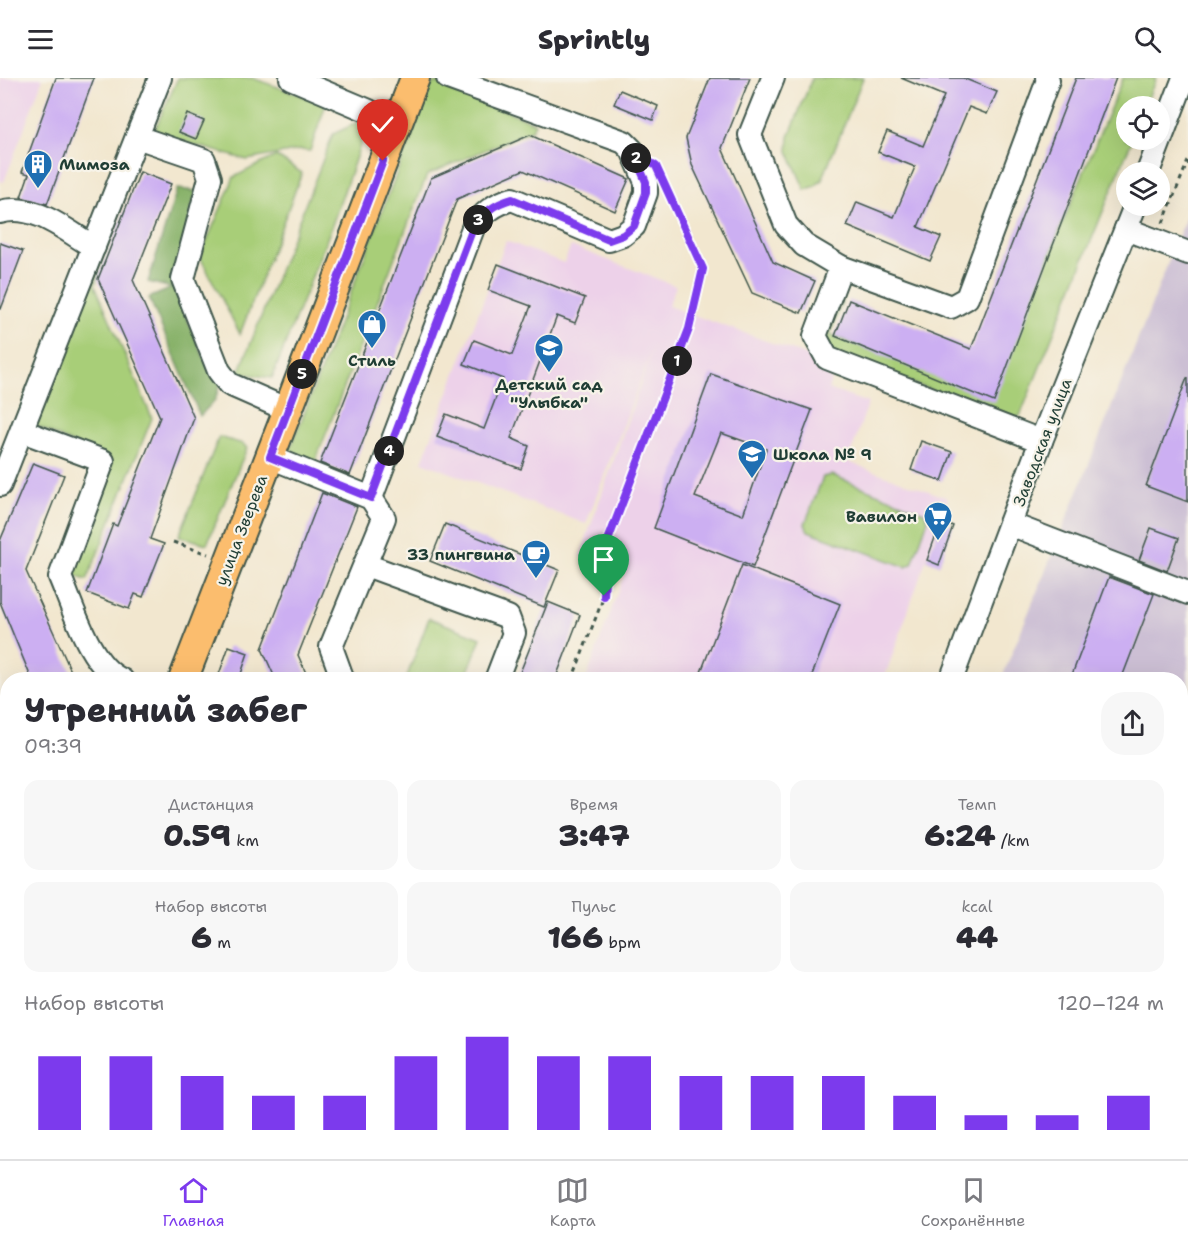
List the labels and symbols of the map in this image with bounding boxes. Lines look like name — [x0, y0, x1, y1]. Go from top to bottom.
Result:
pin — [357, 99, 408, 161]
pin: 2 — [621, 143, 651, 173]
building icon: Мимоза — [22, 148, 54, 190]
place label: Мимоза — [59, 154, 130, 175]
pin: 3 — [463, 205, 493, 235]
shop icon: Стиль — [356, 308, 388, 350]
school or university icon: Детский сад "Улыбка" — [533, 332, 565, 374]
pin: 1 — [662, 346, 692, 376]
place label: Стиль — [348, 350, 396, 371]
pin: 5 — [287, 359, 317, 389]
place label: Детский сад "Улыбка" — [495, 374, 603, 413]
street label: Заводская улица — [1008, 375, 1077, 509]
pin: 4 — [374, 436, 404, 466]
school or university icon: Школа № 9 — [736, 438, 768, 480]
place label: Школа № 9 — [773, 444, 872, 465]
street label: улица Зверева — [211, 472, 272, 589]
supermarket icon: Вавилон — [922, 500, 954, 542]
place label: Вавилон — [846, 506, 917, 527]
pin — [578, 534, 629, 596]
cafe icon: 33 пингвина — [520, 538, 552, 580]
place label: 33 пингвина — [407, 544, 515, 565]

